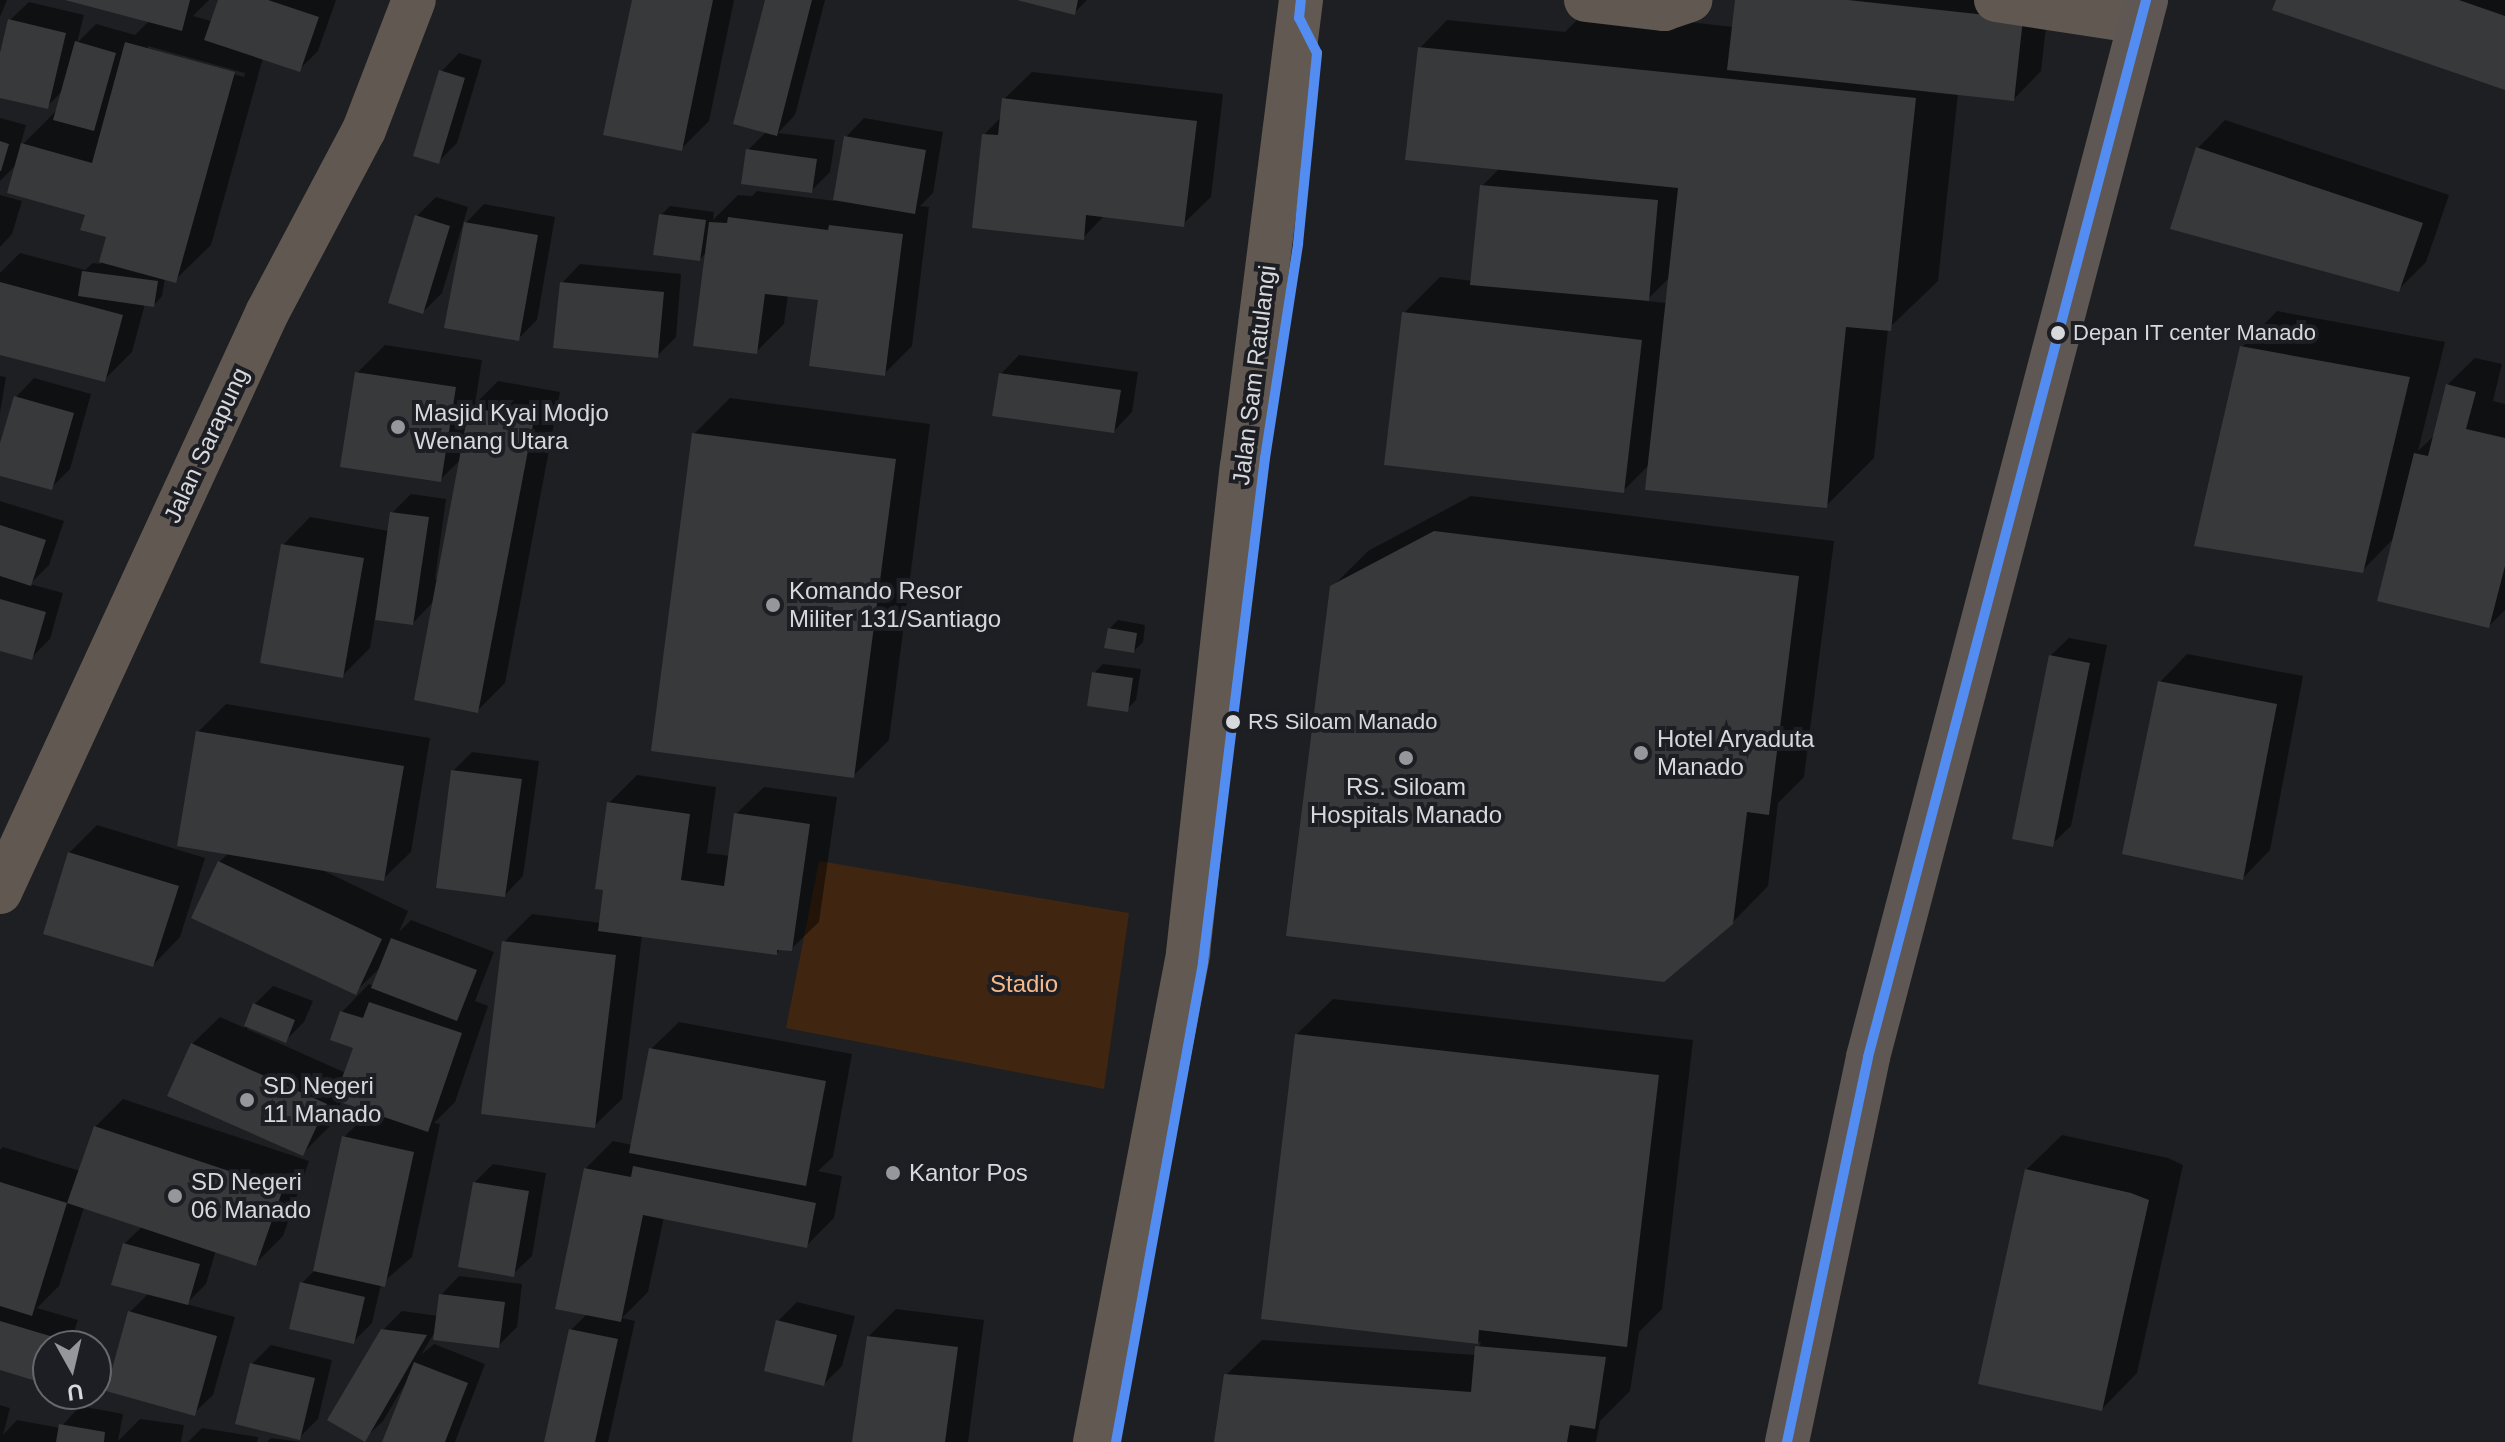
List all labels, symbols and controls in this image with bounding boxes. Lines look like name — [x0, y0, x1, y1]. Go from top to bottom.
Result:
street label: Jalan Sam Ratulangi — [1226, 263, 1282, 487]
place label: Depan IT center Manado — [2073, 320, 2316, 346]
marker: Depan IT center Manado — [2050, 325, 2066, 341]
street label: Jalan Sarapung — [157, 363, 255, 527]
place label: Masjid Kyai Modjo Wenang Utara — [414, 399, 609, 455]
marker: Masjid Kyai Modjo Wenang Utara — [389, 418, 407, 436]
place label: Komando Resor Militer 131/Santiago — [789, 577, 1001, 633]
marker: Komando Resor Militer 131/Santiago — [764, 596, 782, 614]
place label: RS Siloam Manado — [1248, 709, 1438, 735]
marker: RS Siloam Manado — [1225, 714, 1241, 730]
place label: Hotel Aryaduta Manado — [1657, 725, 1816, 781]
marker: Hotel Aryaduta Manado — [1632, 744, 1650, 762]
marker: RS. Siloam Hospitals Manado — [1395, 747, 1417, 769]
place label: RS. Siloam Hospitals Manado — [1310, 773, 1502, 829]
park label: Stadio — [990, 970, 1058, 998]
place label: SD Negeri 11 Manado — [263, 1072, 381, 1128]
marker: SD Negeri 11 Manado — [238, 1091, 256, 1109]
place label: Kantor Pos — [909, 1159, 1028, 1187]
marker: Kantor Pos — [884, 1164, 902, 1182]
place label: SD Negeri 06 Manado — [191, 1168, 311, 1224]
marker: SD Negeri 06 Manado — [166, 1187, 184, 1205]
north arrow — [32, 1330, 112, 1410]
text: U — [66, 1379, 85, 1406]

